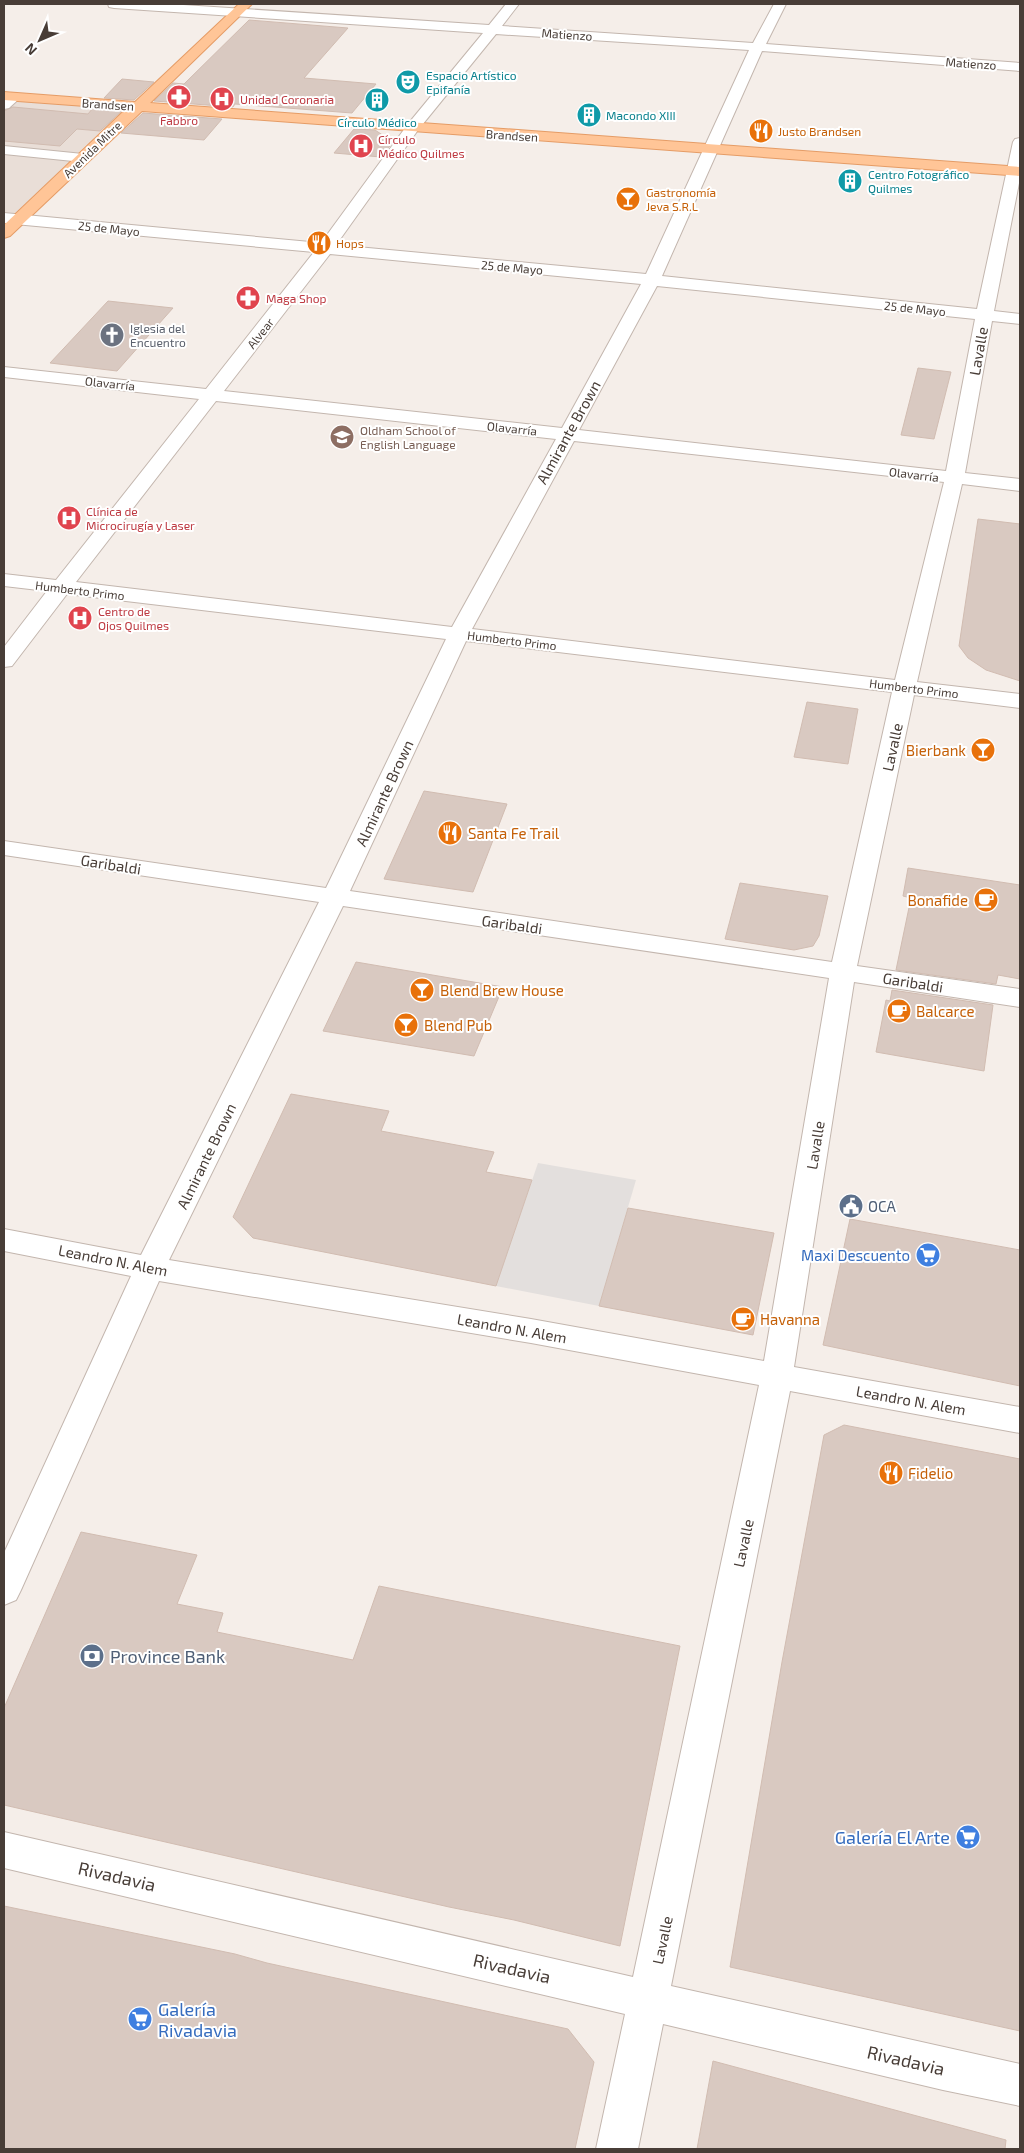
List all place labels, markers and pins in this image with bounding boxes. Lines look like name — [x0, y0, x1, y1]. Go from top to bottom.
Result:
place label: Espacio Artístico Epifanía — [426, 68, 517, 96]
theatre icon: Espacio Artístico Epifanía — [395, 69, 421, 95]
pharmacy icon: Fabbro — [166, 84, 192, 110]
hospital icon: Unidad Coronaria — [209, 86, 235, 112]
building icon: Círculo Médico — [364, 87, 390, 113]
place label: Unidad Coronaria — [240, 92, 334, 106]
building icon: Macondo XIII — [576, 102, 602, 128]
place label: Macondo XIII — [606, 108, 676, 122]
place label: Fabbro — [160, 113, 198, 127]
place label: Círculo Médico — [337, 115, 417, 129]
restaurant icon: Justo Brandsen — [748, 118, 774, 144]
place label: Justo Brandsen — [778, 124, 861, 138]
place label: Círculo Médico Quilmes — [378, 132, 465, 161]
hospital icon: Círculo Médico Quilmes — [348, 133, 374, 159]
place label: Centro Fotográfico Quilmes — [868, 167, 970, 196]
building icon: Centro Fotográfico Quilmes — [837, 168, 863, 194]
place label: Gastronomía Jeva S.R.L — [646, 185, 716, 213]
bar icon: Gastronomía Jeva S.R.L — [615, 186, 641, 212]
restaurant icon: Hops — [306, 230, 332, 256]
place label: Hops — [336, 236, 364, 250]
pharmacy icon: Maga Shop — [235, 285, 261, 311]
place label: Maga Shop — [266, 291, 327, 305]
place label: Iglesia del Encuentro — [130, 321, 186, 349]
church icon: Iglesia del Encuentro — [99, 322, 125, 348]
place label: Oldham School of English Language — [360, 423, 456, 451]
school or university icon: Oldham School of English Language — [329, 424, 355, 450]
place label: Clínica de Microcirugía y Laser — [86, 504, 195, 532]
hospital icon: Clínica de Microcirugía y Laser — [56, 505, 82, 531]
place label: Centro de Ojos Quilmes — [98, 604, 169, 633]
hospital icon: Centro de Ojos Quilmes — [67, 605, 93, 631]
bar icon: Bierbank — [970, 737, 996, 763]
place label: Bierbank — [906, 741, 966, 759]
restaurant icon: Santa Fe Trail — [437, 820, 463, 846]
place label: Santa Fe Trail — [468, 824, 560, 842]
cafe icon: Bonafide — [973, 887, 999, 913]
place label: Bonafide — [907, 891, 968, 909]
bar icon: Blend Brew House — [409, 977, 435, 1003]
place label: Blend Brew House — [440, 981, 564, 999]
cafe icon: Balcarce — [886, 998, 912, 1024]
place label: Balcarce — [916, 1002, 975, 1020]
bar icon: Blend Pub — [393, 1012, 419, 1038]
place label: Blend Pub — [424, 1016, 492, 1034]
public building icon: OCA — [838, 1193, 864, 1219]
place label: OCA — [868, 1197, 897, 1215]
supermarket icon: Maxi Descuento — [915, 1242, 941, 1268]
place label: Maxi Descuento — [801, 1246, 910, 1264]
cafe icon: Havanna — [730, 1306, 756, 1332]
place label: Havanna — [760, 1310, 820, 1328]
restaurant icon: Fidelio — [878, 1460, 904, 1486]
place label: Fidelio — [908, 1464, 953, 1482]
bank icon: Province Bank — [79, 1643, 105, 1669]
place label: Province Bank — [110, 1645, 225, 1667]
supermarket icon: Galería El Arte — [955, 1824, 981, 1850]
place label: Galería El Arte — [835, 1826, 950, 1848]
place label: Galería Rivadavia — [158, 1998, 237, 2041]
supermarket icon: Galería Rivadavia — [127, 2006, 153, 2032]

